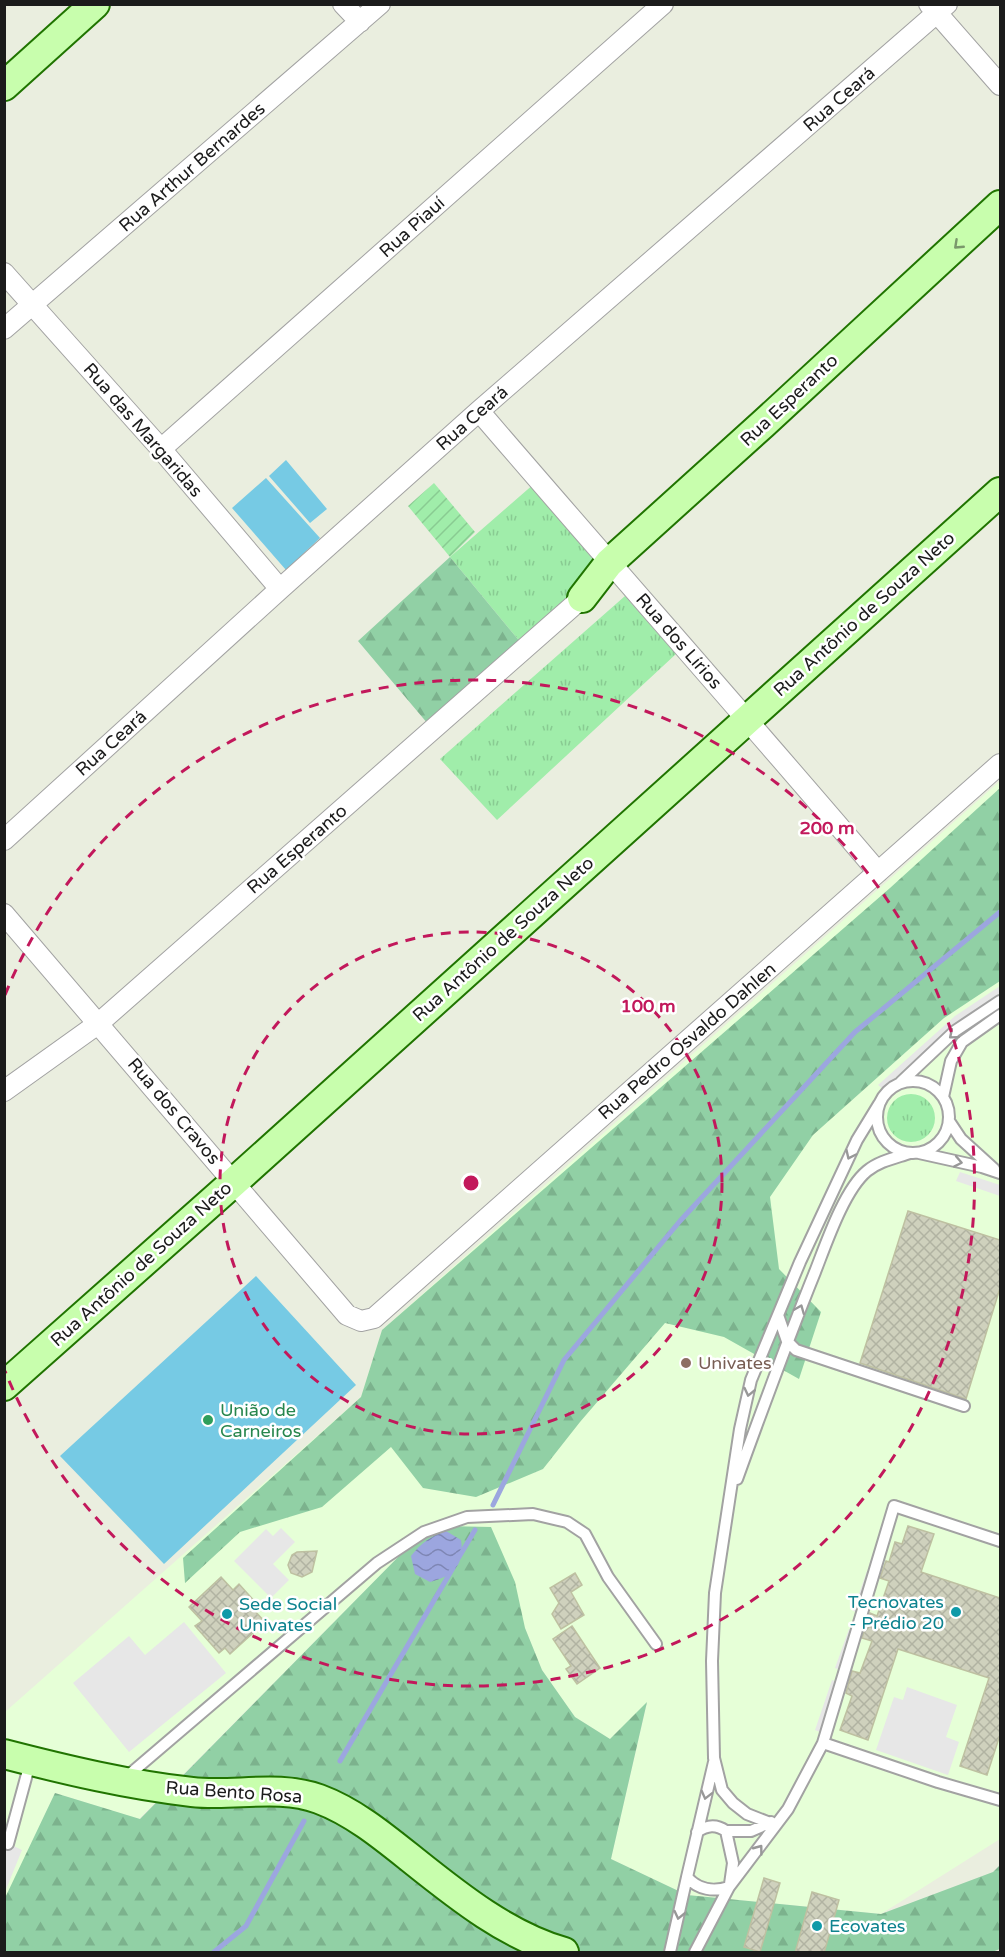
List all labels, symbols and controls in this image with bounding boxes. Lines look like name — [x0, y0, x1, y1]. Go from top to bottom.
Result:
street label: Rua Ceará — [799, 62, 879, 136]
street label: Rua Arthur Bernardes — [114, 98, 270, 236]
street label: Rua Piauí — [375, 192, 450, 262]
one-way arrow — [954, 238, 964, 249]
street label: Rua Esperanto — [736, 349, 842, 451]
street label: Rua das Margaridas — [79, 358, 207, 502]
street label: Rua Ceará — [432, 381, 512, 455]
street label: Rua Antônio de Souza Neto — [769, 527, 959, 701]
street label: Rua dos Lírios — [631, 588, 727, 694]
street label: Rua Ceará — [71, 705, 151, 781]
street label: Rua Esperanto — [242, 799, 352, 899]
text: 200 m — [799, 817, 855, 839]
street label: Rua Antônio de Souza Neto — [408, 852, 598, 1026]
street label: Rua Pedro Osvaldo Dahlen — [594, 958, 780, 1124]
text: 100 m — [620, 995, 676, 1017]
one-way arrow — [949, 1027, 960, 1038]
street label: Rua dos Cravos — [123, 1053, 225, 1169]
one-way arrow — [846, 1148, 858, 1159]
one-way arrow — [952, 1155, 962, 1168]
centre of rings — [461, 1173, 481, 1193]
street label: Rua Antônio de Souza Neto — [46, 1177, 236, 1351]
one-way arrow — [793, 1305, 805, 1316]
place label: Univates — [698, 1352, 772, 1374]
marker: Univates — [679, 1356, 693, 1370]
one-way arrow — [743, 1386, 756, 1396]
place label: União de Carneiros — [220, 1399, 301, 1442]
marker: União de Carneiros — [201, 1413, 215, 1427]
place label: Tecnovates - Prédio 20 — [848, 1591, 944, 1634]
place label: Sede Social Univates — [239, 1593, 337, 1636]
marker: Tecnovates - Prédio 20 — [949, 1605, 963, 1619]
marker: Sede Social Univates — [220, 1607, 234, 1621]
street label: Rua Bento Rosa — [165, 1776, 303, 1808]
one-way arrow — [700, 1790, 713, 1800]
one-way arrow — [752, 1844, 763, 1855]
one-way arrow — [673, 1909, 686, 1919]
place label: Ecovates — [829, 1915, 905, 1937]
marker: Ecovates — [810, 1919, 824, 1933]

